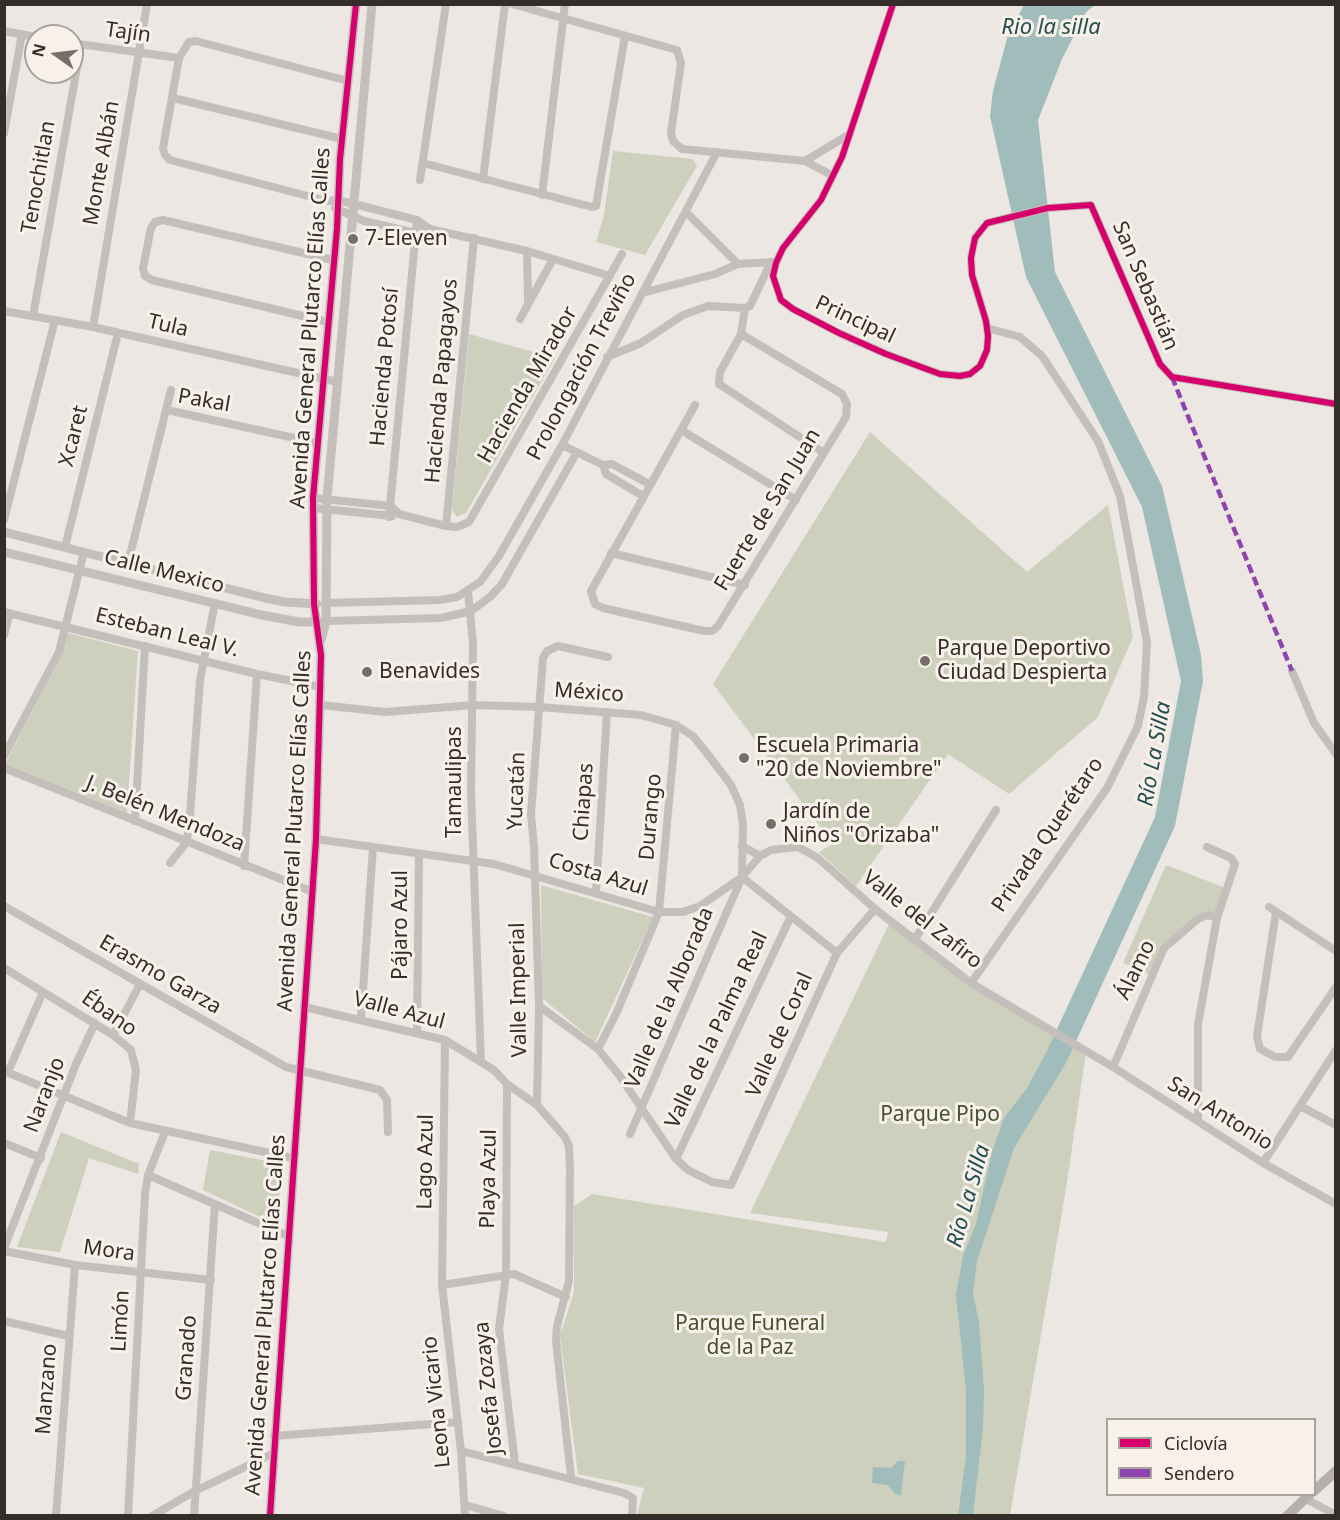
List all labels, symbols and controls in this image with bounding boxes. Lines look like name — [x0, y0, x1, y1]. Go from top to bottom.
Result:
water label: Rio la silla — [1001, 15, 1101, 41]
street label: Tajín — [104, 17, 152, 49]
north arrow — [24, 24, 84, 84]
text: N — [26, 41, 51, 59]
street label: Monte Albán — [79, 99, 125, 227]
street label: Tenochitlan — [17, 119, 61, 235]
street label: Avenida General Plutarco Elías Calles — [286, 147, 336, 509]
street label: San Sebastián — [1107, 218, 1183, 354]
place label: 7-Eleven — [365, 226, 448, 252]
marker: 7-Eleven — [346, 232, 360, 246]
street label: Prolongación Treviño — [522, 269, 642, 465]
street label: Hacienda Papagayos — [421, 278, 463, 484]
street label: Hacienda Potosí — [366, 287, 404, 447]
street label: Principal — [811, 291, 899, 349]
street label: Hacienda Mirador — [473, 302, 583, 468]
street label: Tula — [145, 309, 191, 343]
street label: Pakal — [176, 384, 232, 418]
street label: Xcaret — [54, 403, 94, 469]
street label: Fuerte de San Juan — [710, 424, 826, 596]
street label: Calle Mexico — [101, 545, 227, 599]
street label: Esteban Leal V. — [93, 603, 241, 663]
place label: Parque Deportivo Ciudad Despierta — [937, 636, 1111, 686]
street label: Avenida General Plutarco Elías Calles — [273, 650, 317, 1012]
marker: Parque Deportivo Ciudad Despierta — [918, 654, 932, 668]
place label: Benavides — [379, 659, 480, 685]
marker: Benavides — [360, 665, 374, 679]
street label: México — [553, 678, 625, 708]
water label: Río La Silla — [1133, 700, 1177, 808]
street label: Tamaulipas — [442, 726, 468, 838]
place label: Escuela Primaria "20 de Noviembre" — [756, 733, 941, 783]
street label: Yucatán — [503, 751, 531, 831]
marker: Escuela Primaria "20 de Noviembre" — [737, 751, 751, 765]
street label: Privada Querétaro — [987, 753, 1109, 917]
street label: Chiapas — [569, 762, 599, 842]
street label: J. Belén Mendoza — [82, 771, 248, 857]
street label: Durango — [635, 773, 667, 861]
place label: Jardín de Niños "Orizaba" — [783, 799, 939, 849]
marker: Jardín de Niños "Orizaba" — [764, 817, 778, 831]
street label: Costa Azul — [545, 848, 651, 902]
street label: Valle del Zafiro — [857, 865, 987, 975]
street label: Pájaro Azul — [388, 870, 414, 980]
street label: Valle de la Alborada — [620, 904, 720, 1092]
street label: Valle Imperial — [505, 922, 533, 1058]
street label: Valle de la Palma Real — [660, 928, 774, 1132]
street label: Erasmo Garza — [94, 930, 226, 1020]
street label: Álamo — [1111, 936, 1161, 1004]
street label: Valle de Coral — [741, 969, 819, 1101]
street label: Ébano — [76, 986, 142, 1042]
street label: Valle Azul — [350, 987, 448, 1035]
street label: Naranjo — [19, 1054, 71, 1136]
street label: San Antonio — [1163, 1072, 1277, 1156]
park label: Parque Pipo — [880, 1102, 1000, 1128]
street label: Lago Azul — [413, 1114, 439, 1210]
street label: Playa Azul — [476, 1129, 502, 1229]
street label: Avenida General Plutarco Elías Calles — [241, 1134, 291, 1496]
water label: Río La Silla — [942, 1142, 996, 1250]
street label: Mora — [82, 1235, 136, 1267]
street label: Limón — [107, 1290, 135, 1352]
park label: Parque Funeral de la Paz — [675, 1311, 825, 1361]
street label: Granado — [171, 1314, 203, 1402]
street label: Josefa Zozaya — [469, 1320, 509, 1456]
street label: Leona Vicario — [418, 1335, 456, 1469]
street label: Manzano — [31, 1343, 63, 1435]
legend — [1106, 1418, 1316, 1496]
text: Ciclovía — [1164, 1431, 1228, 1455]
text: Sendero — [1164, 1461, 1234, 1485]

